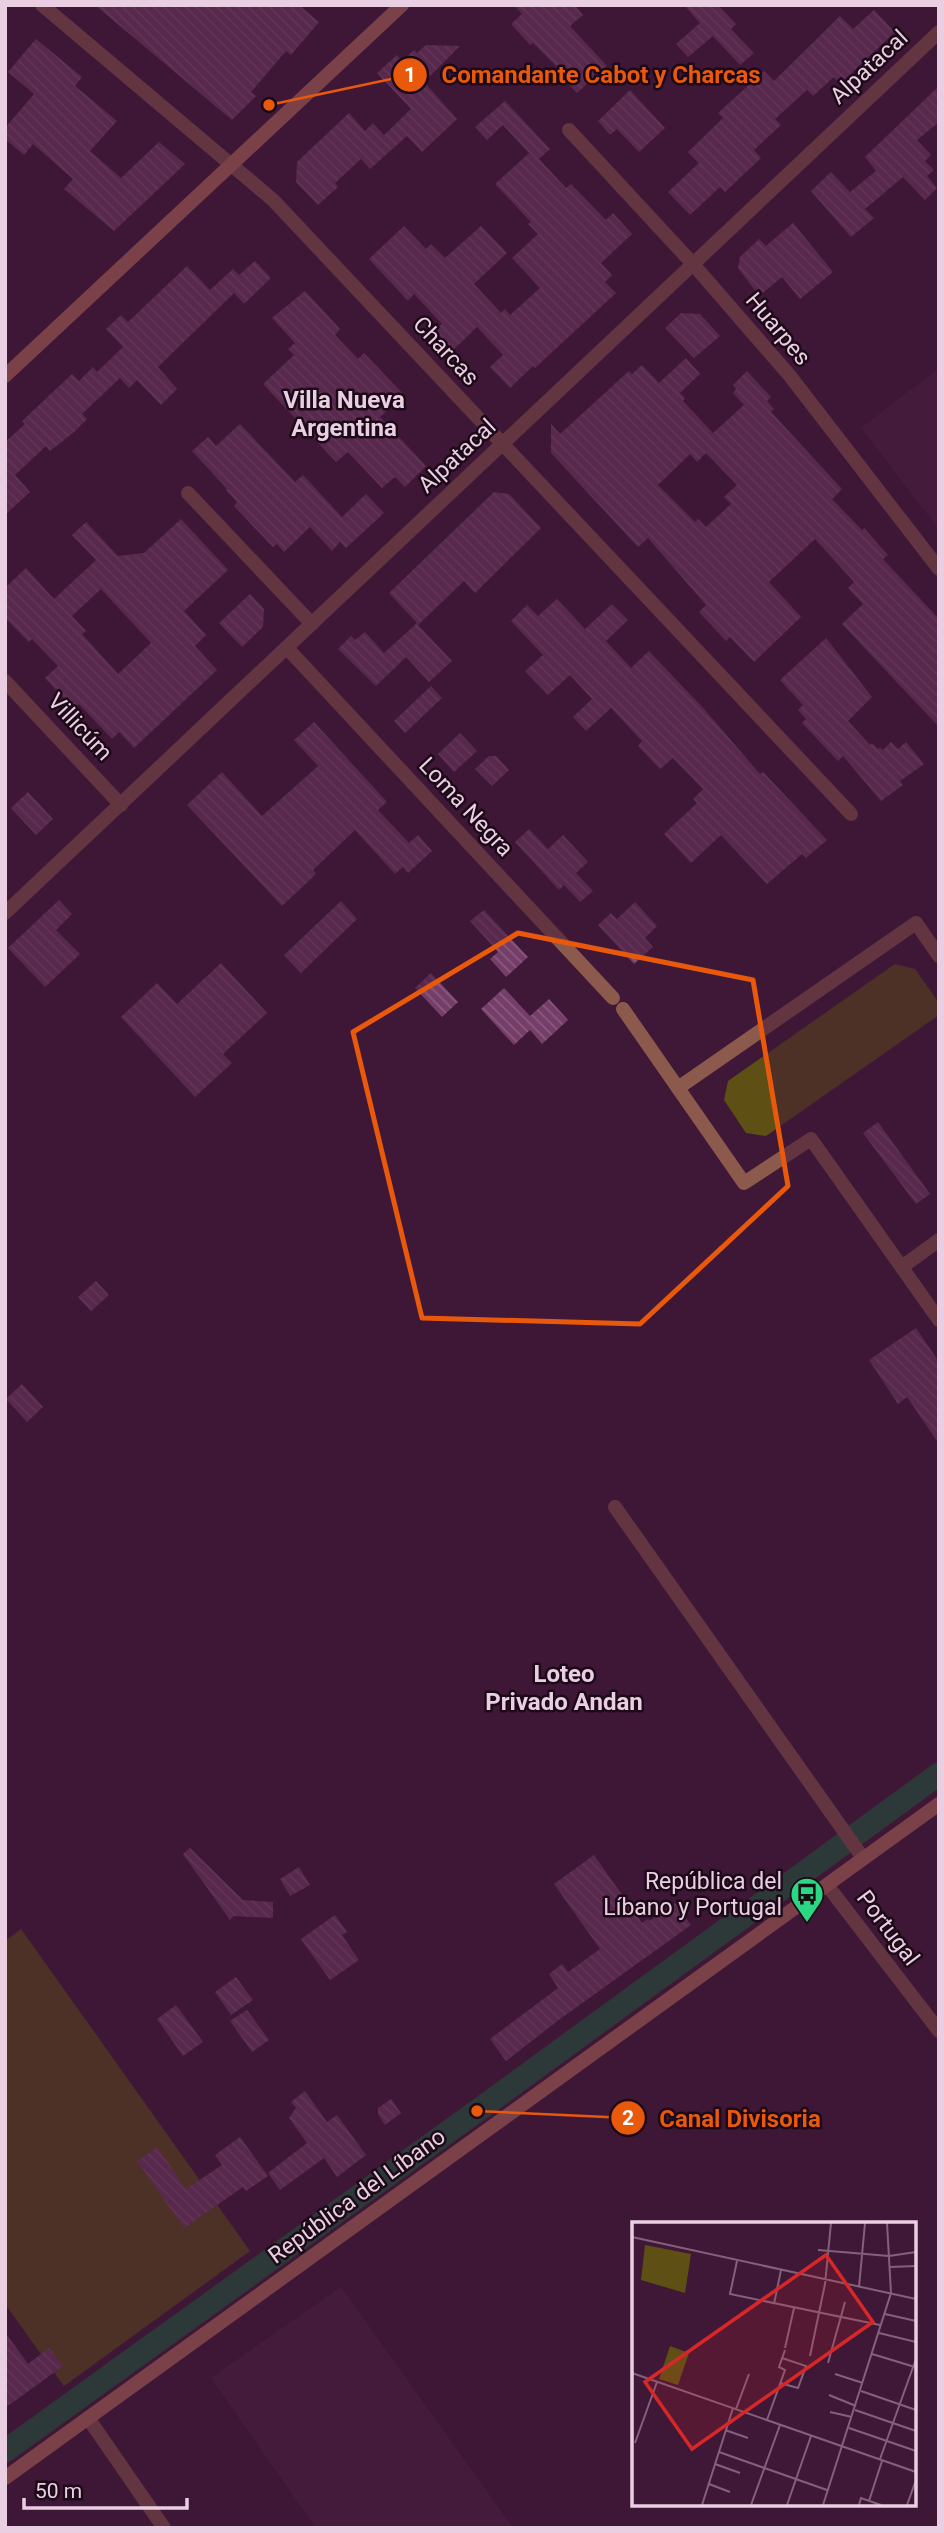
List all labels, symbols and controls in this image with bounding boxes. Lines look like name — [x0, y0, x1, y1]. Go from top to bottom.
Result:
street label: Alpatacal — [825, 24, 913, 110]
callout: Comandante Cabot y Charcas — [393, 52, 775, 97]
text: Comandante Cabot y Charcas — [441, 61, 761, 89]
text: 1 — [404, 63, 416, 87]
street label: Huarpes — [740, 287, 816, 371]
street label: Charcas — [407, 311, 485, 391]
district label: Villa Nueva Argentina — [283, 386, 405, 442]
street label: Alpatacal — [413, 413, 501, 499]
street label: Villicúm — [42, 688, 118, 766]
street label: Loma Negra — [413, 752, 519, 862]
district label: Loteo Privado Andan — [485, 1660, 643, 1716]
place label: República del Líbano y Portugal — [603, 1868, 782, 1921]
bus stop icon: República del Líbano y Portugal — [788, 1875, 826, 1924]
street label: Portugal — [851, 1885, 925, 1971]
callout: Canal Divisoria — [610, 2096, 835, 2141]
text: Canal Divisoria — [659, 2105, 821, 2133]
text: 2 — [622, 2106, 634, 2130]
street label: República del Líbano — [263, 2123, 451, 2269]
inset map — [632, 2222, 916, 2505]
scale bar — [24, 2466, 187, 2510]
text: 50 m — [35, 2479, 82, 2503]

